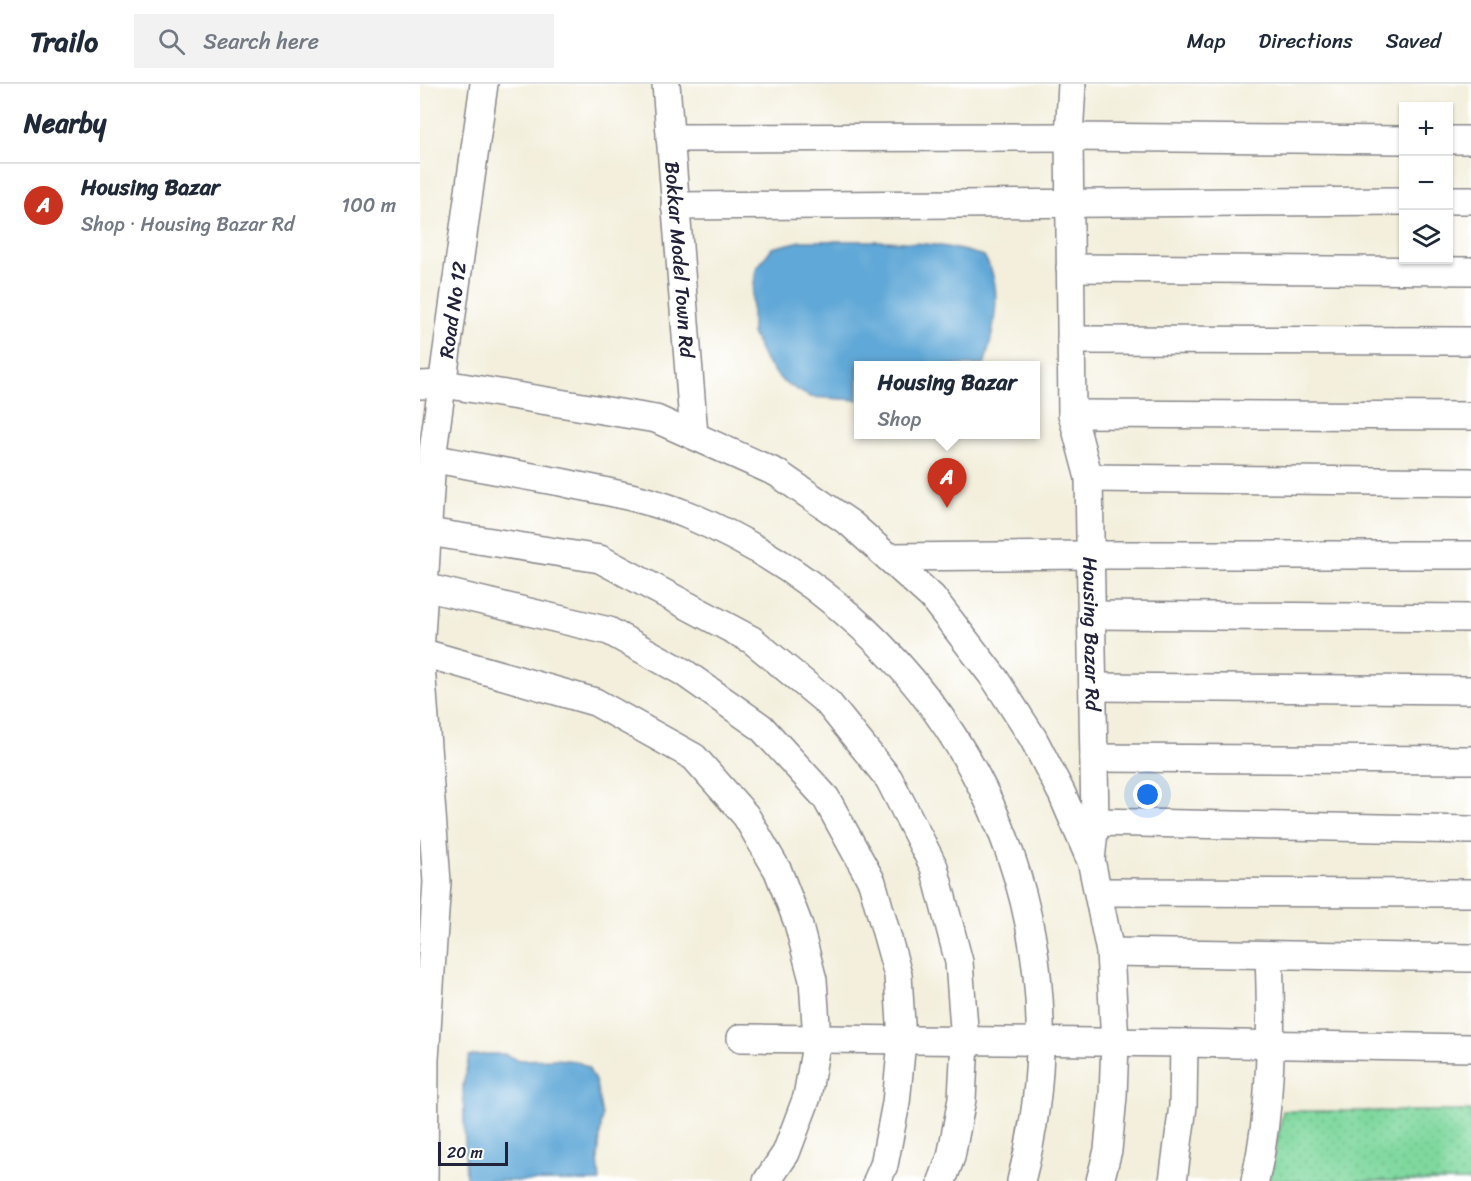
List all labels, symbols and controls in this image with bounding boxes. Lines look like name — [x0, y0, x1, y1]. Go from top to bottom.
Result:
search box — [134, 14, 554, 68]
text: Trailo — [30, 17, 98, 66]
text: Search here — [203, 22, 319, 61]
text: Map — [1187, 22, 1225, 60]
text: Directions — [1258, 22, 1353, 60]
text: Saved — [1386, 22, 1441, 60]
icon: search — [155, 25, 188, 58]
text: Nearby — [24, 100, 106, 146]
map controls — [1399, 102, 1453, 264]
button: + — [1399, 102, 1453, 156]
button: − — [1399, 156, 1453, 210]
street label: Bokkar Model Town Rd — [655, 160, 705, 360]
text: Housing Bazar — [81, 168, 220, 207]
text: A — [37, 188, 50, 223]
text: 100 m — [342, 188, 396, 223]
text: Shop · Housing Bazar Rd — [81, 207, 295, 242]
button: layers — [1399, 210, 1453, 264]
street label: Road No 12 — [429, 259, 477, 360]
popup — [854, 361, 1040, 439]
text: Housing Bazar — [878, 363, 1016, 402]
text: Shop — [878, 402, 921, 437]
pin: A — [928, 458, 966, 508]
street label: Housing Bazar Rd — [1073, 556, 1111, 713]
your location — [1133, 780, 1162, 809]
text: 20 m — [447, 1138, 483, 1167]
scale bar — [438, 1139, 508, 1166]

